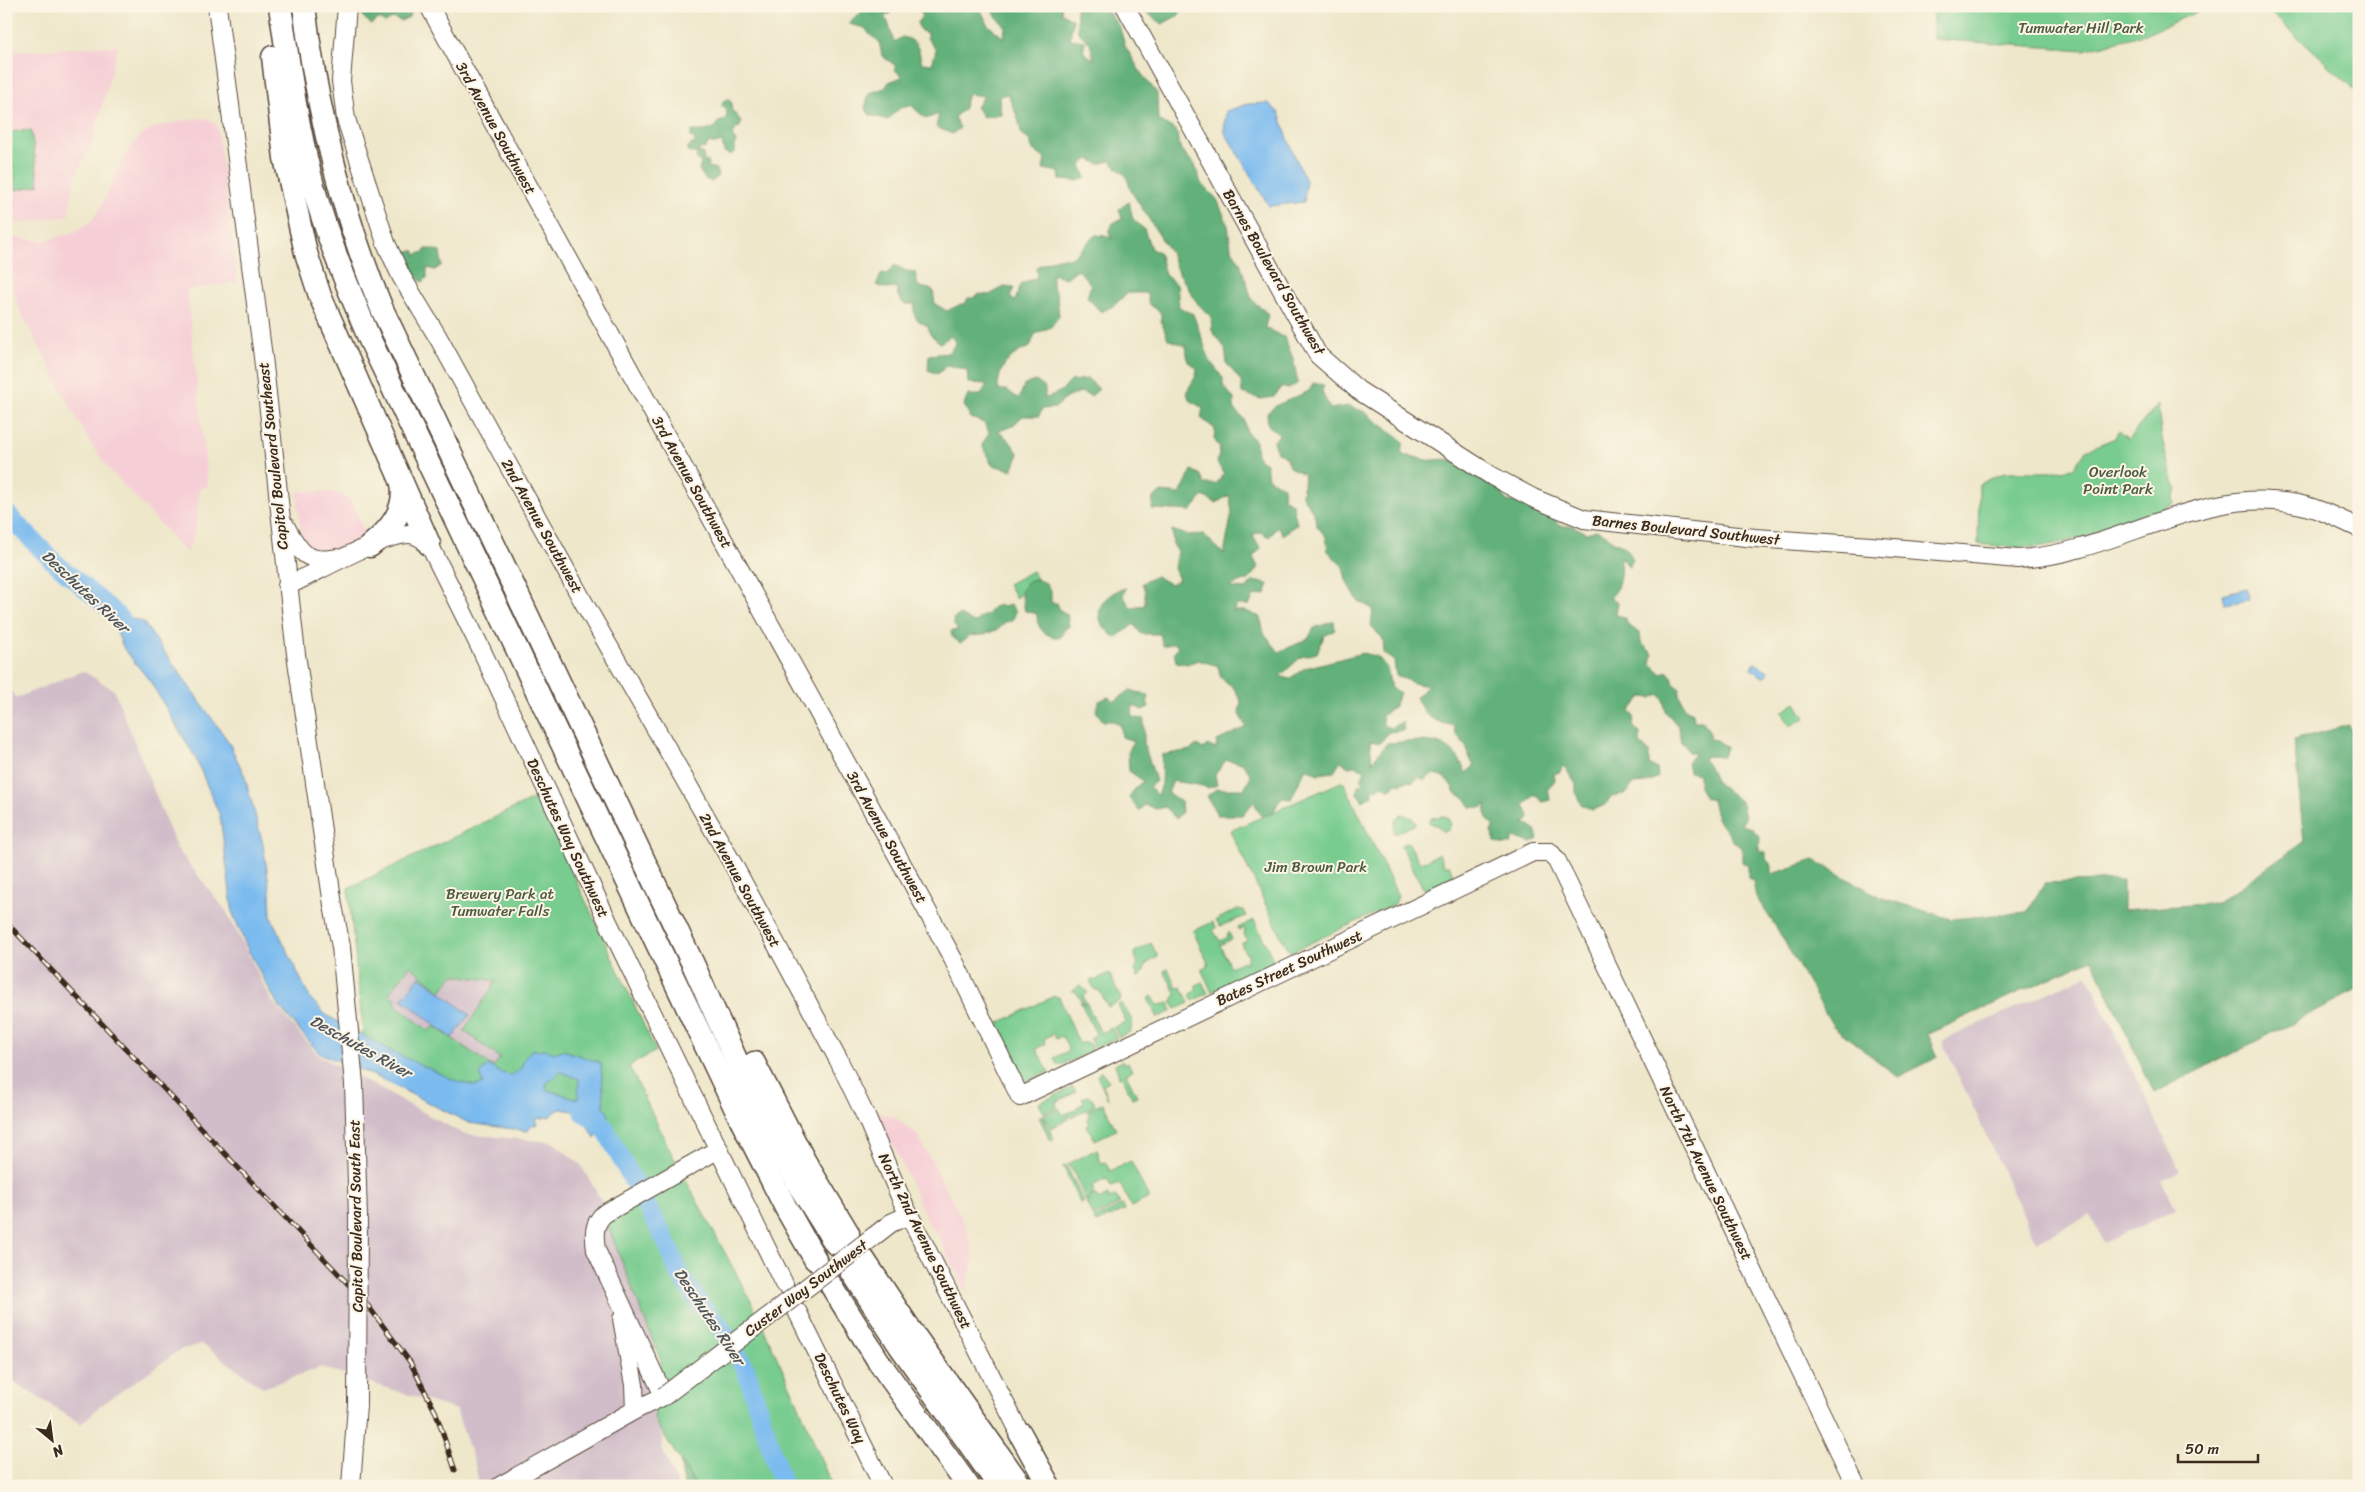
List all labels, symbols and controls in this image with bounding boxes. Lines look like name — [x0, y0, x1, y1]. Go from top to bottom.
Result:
park label: Tumwater Hill Park — [2018, 15, 2144, 41]
street label: 3rd Avenue Southwest — [449, 57, 544, 200]
street label: Barnes Boulevard Southwest — [1216, 184, 1333, 361]
street label: Capitol Boulevard Southeast — [250, 361, 296, 551]
street label: 3rd Avenue Southwest — [645, 411, 740, 554]
street label: 2nd Avenue Southwest — [494, 454, 590, 599]
park label: Overlook Point Park — [2083, 459, 2154, 502]
street label: Barnes Boulevard Southwest — [1591, 507, 1782, 553]
water label: Deschutes River — [35, 542, 139, 643]
street label: Deschutes Way Southwest — [520, 754, 617, 922]
street label: 3rd Avenue Southwest — [840, 766, 935, 909]
street label: 2nd Avenue Southwest — [692, 808, 788, 953]
park label: Jim Brown Park — [1264, 854, 1367, 880]
park label: Brewery Park at Tumwater Falls — [446, 881, 554, 924]
street label: Bates Street Southwest — [1212, 922, 1367, 1013]
water label: Deschutes River — [304, 1006, 420, 1088]
street label: North 7th Avenue Southwest — [1652, 1081, 1760, 1265]
street label: Capitol Boulevard South East — [341, 1119, 371, 1313]
street label: North 2nd Avenue Southwest — [871, 1148, 979, 1334]
street label: Custer Way Southwest — [739, 1232, 874, 1343]
water label: Deschutes River — [666, 1261, 755, 1374]
street label: Deschutes Way — [807, 1348, 873, 1448]
north arrow — [28, 1414, 78, 1464]
scale bar — [2178, 1432, 2258, 1464]
text: 50 m — [2185, 1436, 2220, 1462]
text: N — [47, 1437, 69, 1464]

